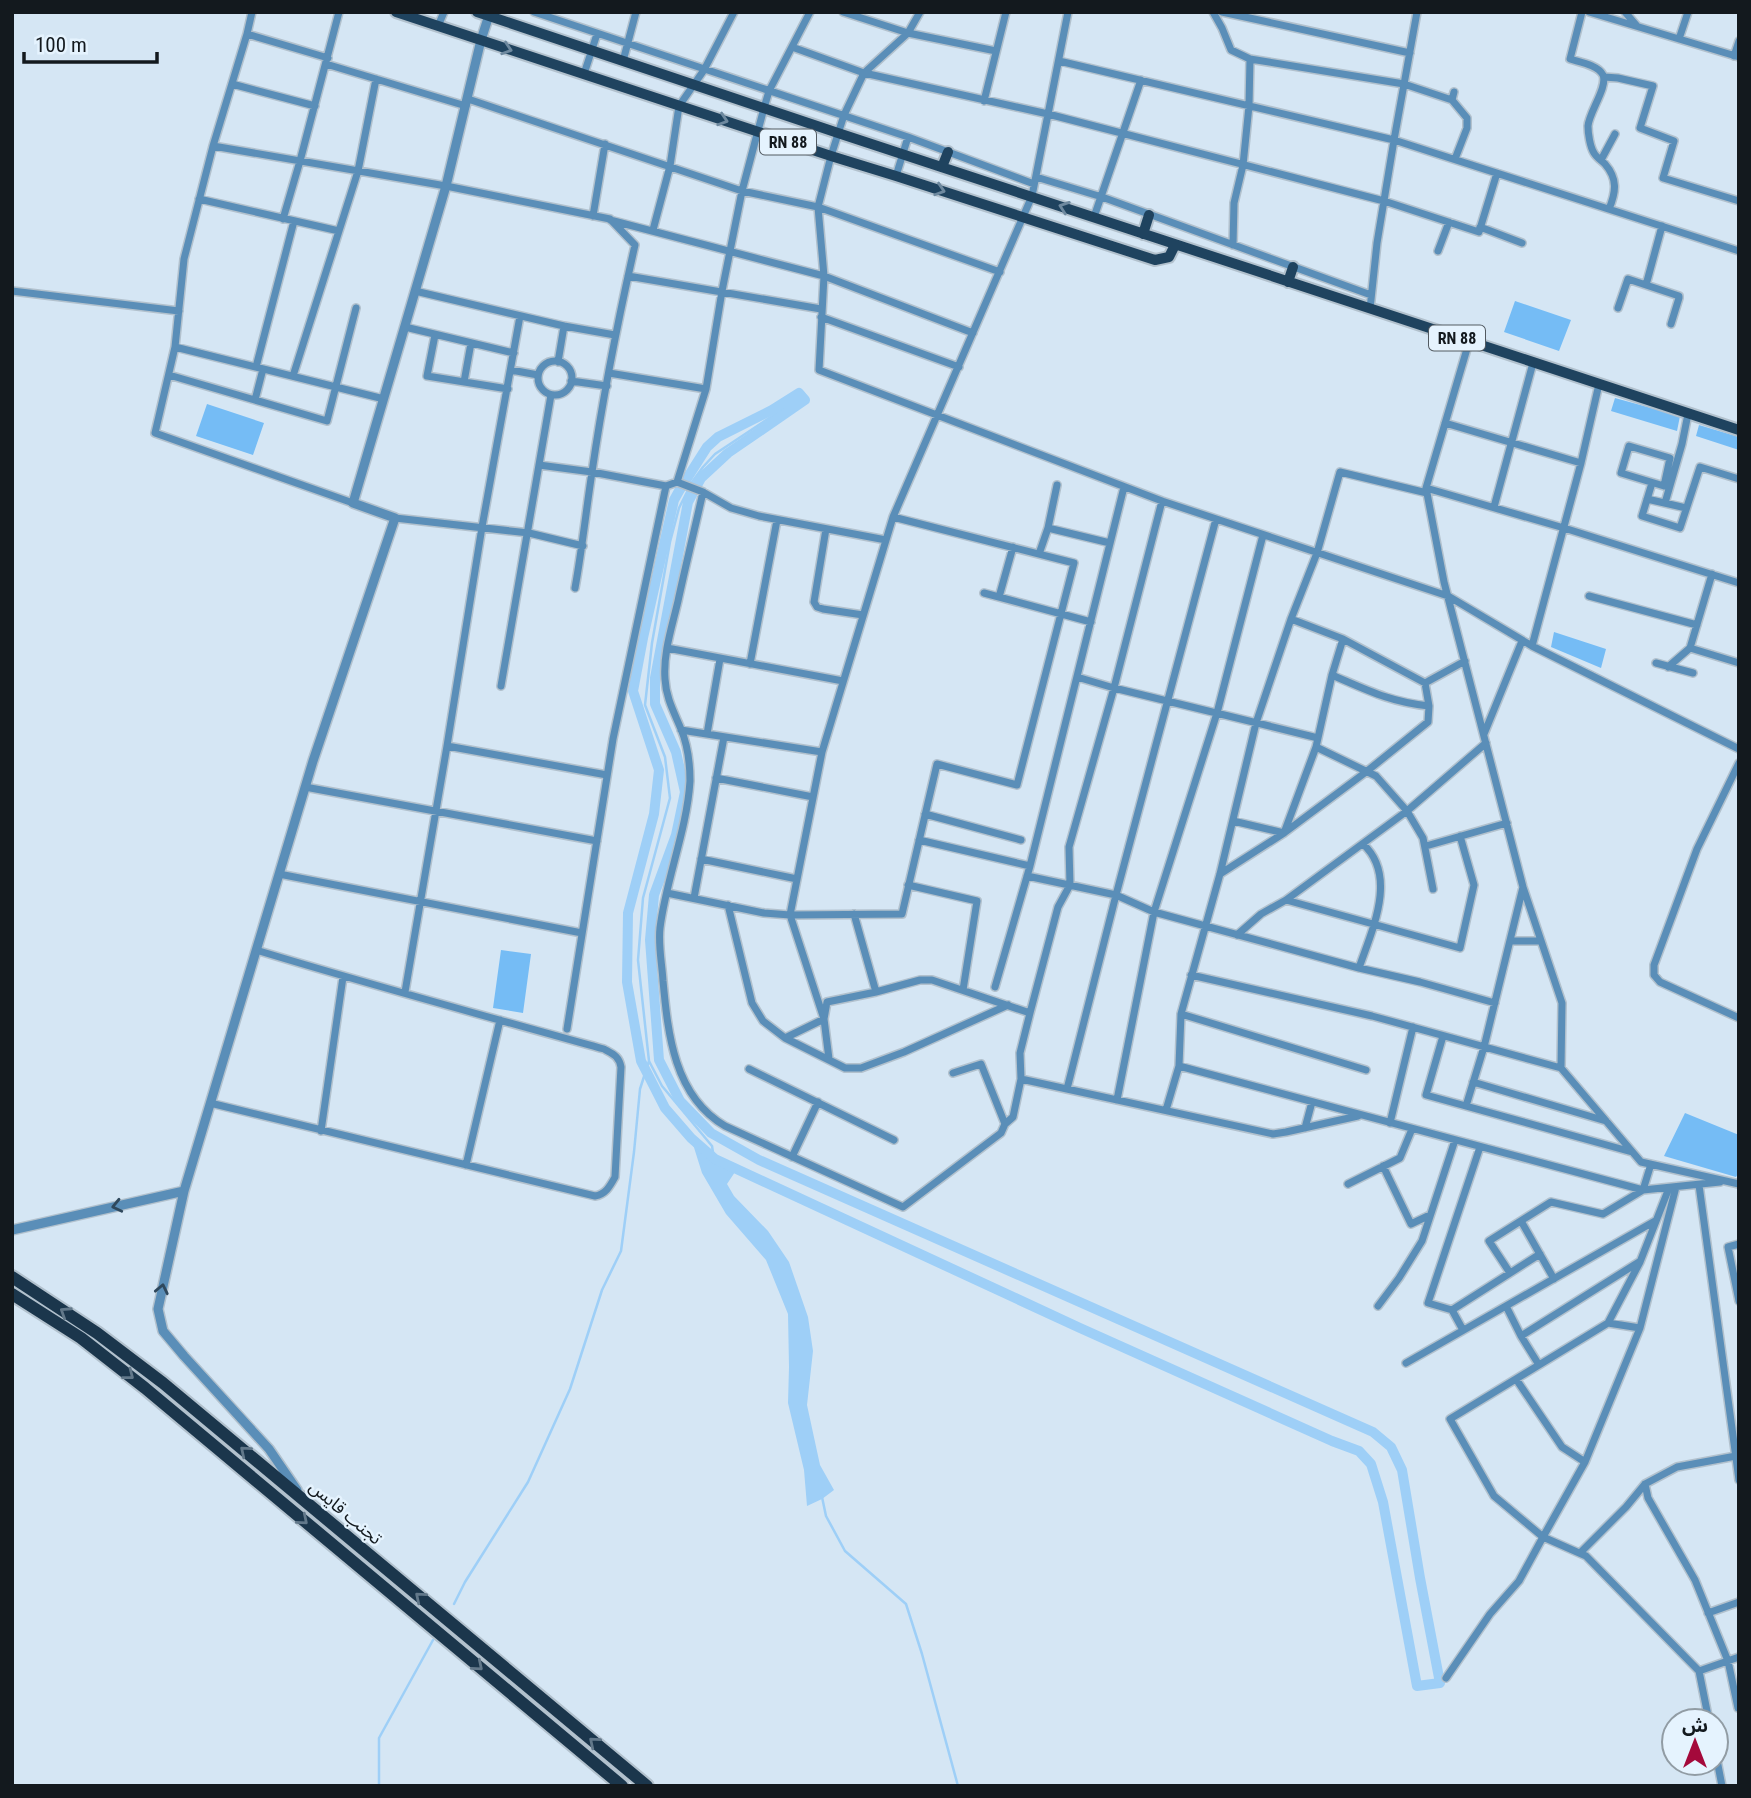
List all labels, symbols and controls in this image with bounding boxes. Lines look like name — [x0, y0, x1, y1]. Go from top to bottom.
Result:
scale bar — [24, 21, 158, 65]
text: 100 m — [35, 33, 87, 57]
one-way arrow — [500, 41, 513, 55]
one-way arrow — [717, 112, 729, 127]
road number: RN 88 — [760, 130, 816, 154]
one-way arrow — [933, 181, 945, 196]
one-way arrow — [1059, 201, 1071, 215]
road number: RN 88 — [1429, 326, 1485, 350]
one-way arrow — [111, 1198, 123, 1213]
one-way arrow — [154, 1283, 169, 1295]
one-way arrow — [60, 1308, 73, 1320]
one-way arrow — [121, 1366, 133, 1379]
one-way arrow — [241, 1446, 253, 1459]
street label: تجنب قايس — [305, 1476, 387, 1549]
one-way arrow — [295, 1512, 308, 1524]
one-way arrow — [415, 1592, 427, 1605]
one-way arrow — [470, 1658, 483, 1670]
north arrow — [1660, 1707, 1730, 1777]
text: ش — [1682, 1714, 1708, 1737]
one-way arrow — [590, 1738, 603, 1750]

